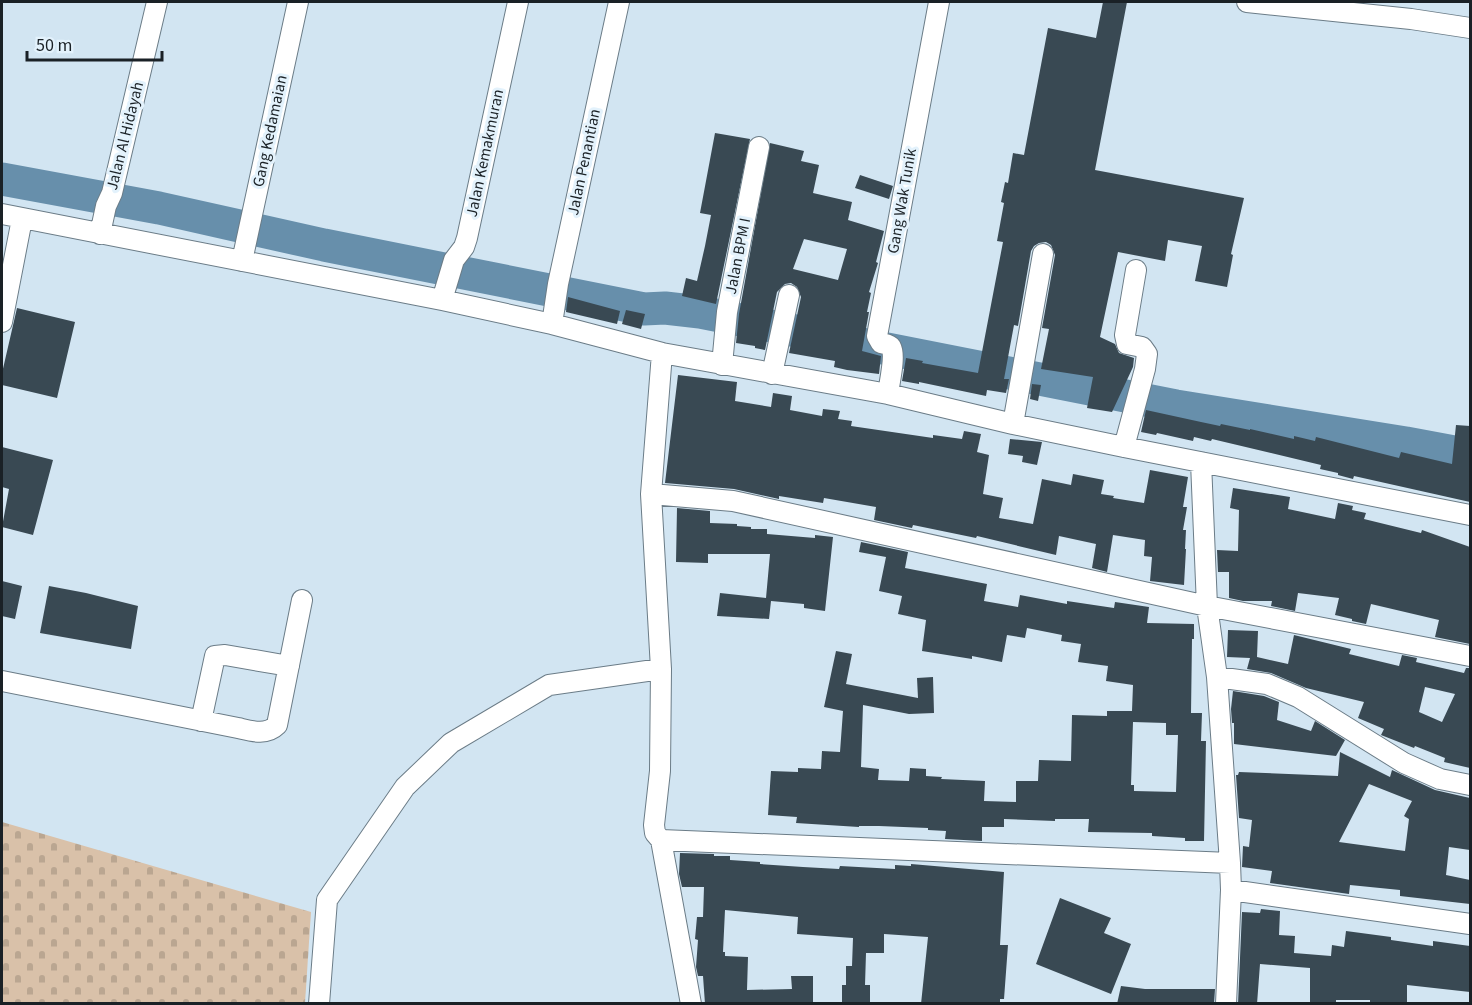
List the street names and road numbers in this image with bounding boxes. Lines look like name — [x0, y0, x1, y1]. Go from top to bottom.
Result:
street label: Gang Kedamaian — [247, 73, 293, 189]
street label: Jalan Al Hidayah — [101, 79, 149, 193]
street label: Jalan Kemakmuran — [461, 87, 509, 219]
street label: Jalan Penantian — [562, 107, 606, 217]
street label: Gang Wak Tunik — [882, 147, 922, 255]
street label: Jalan BPM I — [720, 216, 756, 296]

